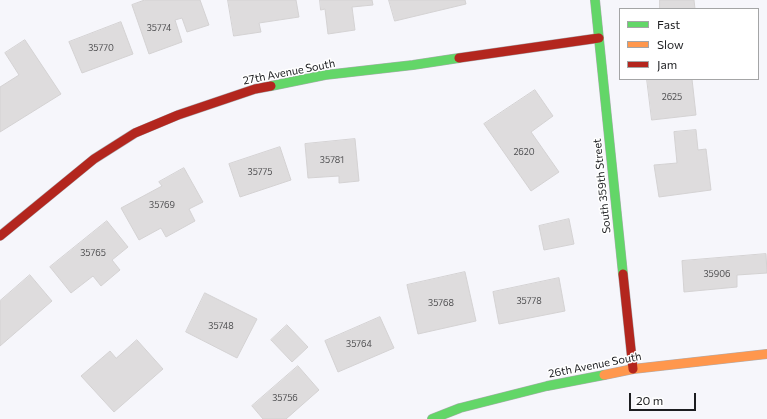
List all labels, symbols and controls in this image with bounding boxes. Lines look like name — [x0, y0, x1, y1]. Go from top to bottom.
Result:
legend — [619, 8, 759, 80]
text: Fast — [657, 17, 680, 31]
house number: 35774 — [147, 23, 171, 33]
text: Slow — [657, 37, 684, 51]
house number: 35770 — [88, 43, 114, 53]
street label: 27th Avenue South — [242, 57, 336, 87]
text: Jam — [657, 57, 677, 71]
house number: 2625 — [662, 92, 682, 102]
street label: South 359th Street — [590, 138, 614, 234]
house number: 2620 — [513, 147, 535, 157]
house number: 35781 — [320, 155, 344, 165]
house number: 35775 — [248, 167, 272, 177]
house number: 35769 — [149, 200, 175, 210]
house number: 35765 — [80, 248, 106, 258]
house number: 35906 — [703, 269, 731, 279]
house number: 35778 — [516, 296, 542, 306]
house number: 35768 — [428, 298, 454, 308]
house number: 35748 — [208, 321, 234, 331]
house number: 35764 — [346, 339, 372, 349]
street label: 26th Avenue South — [547, 350, 643, 380]
scale bar — [631, 385, 698, 411]
house number: 35756 — [272, 393, 298, 403]
text: 20 m — [636, 393, 663, 407]

